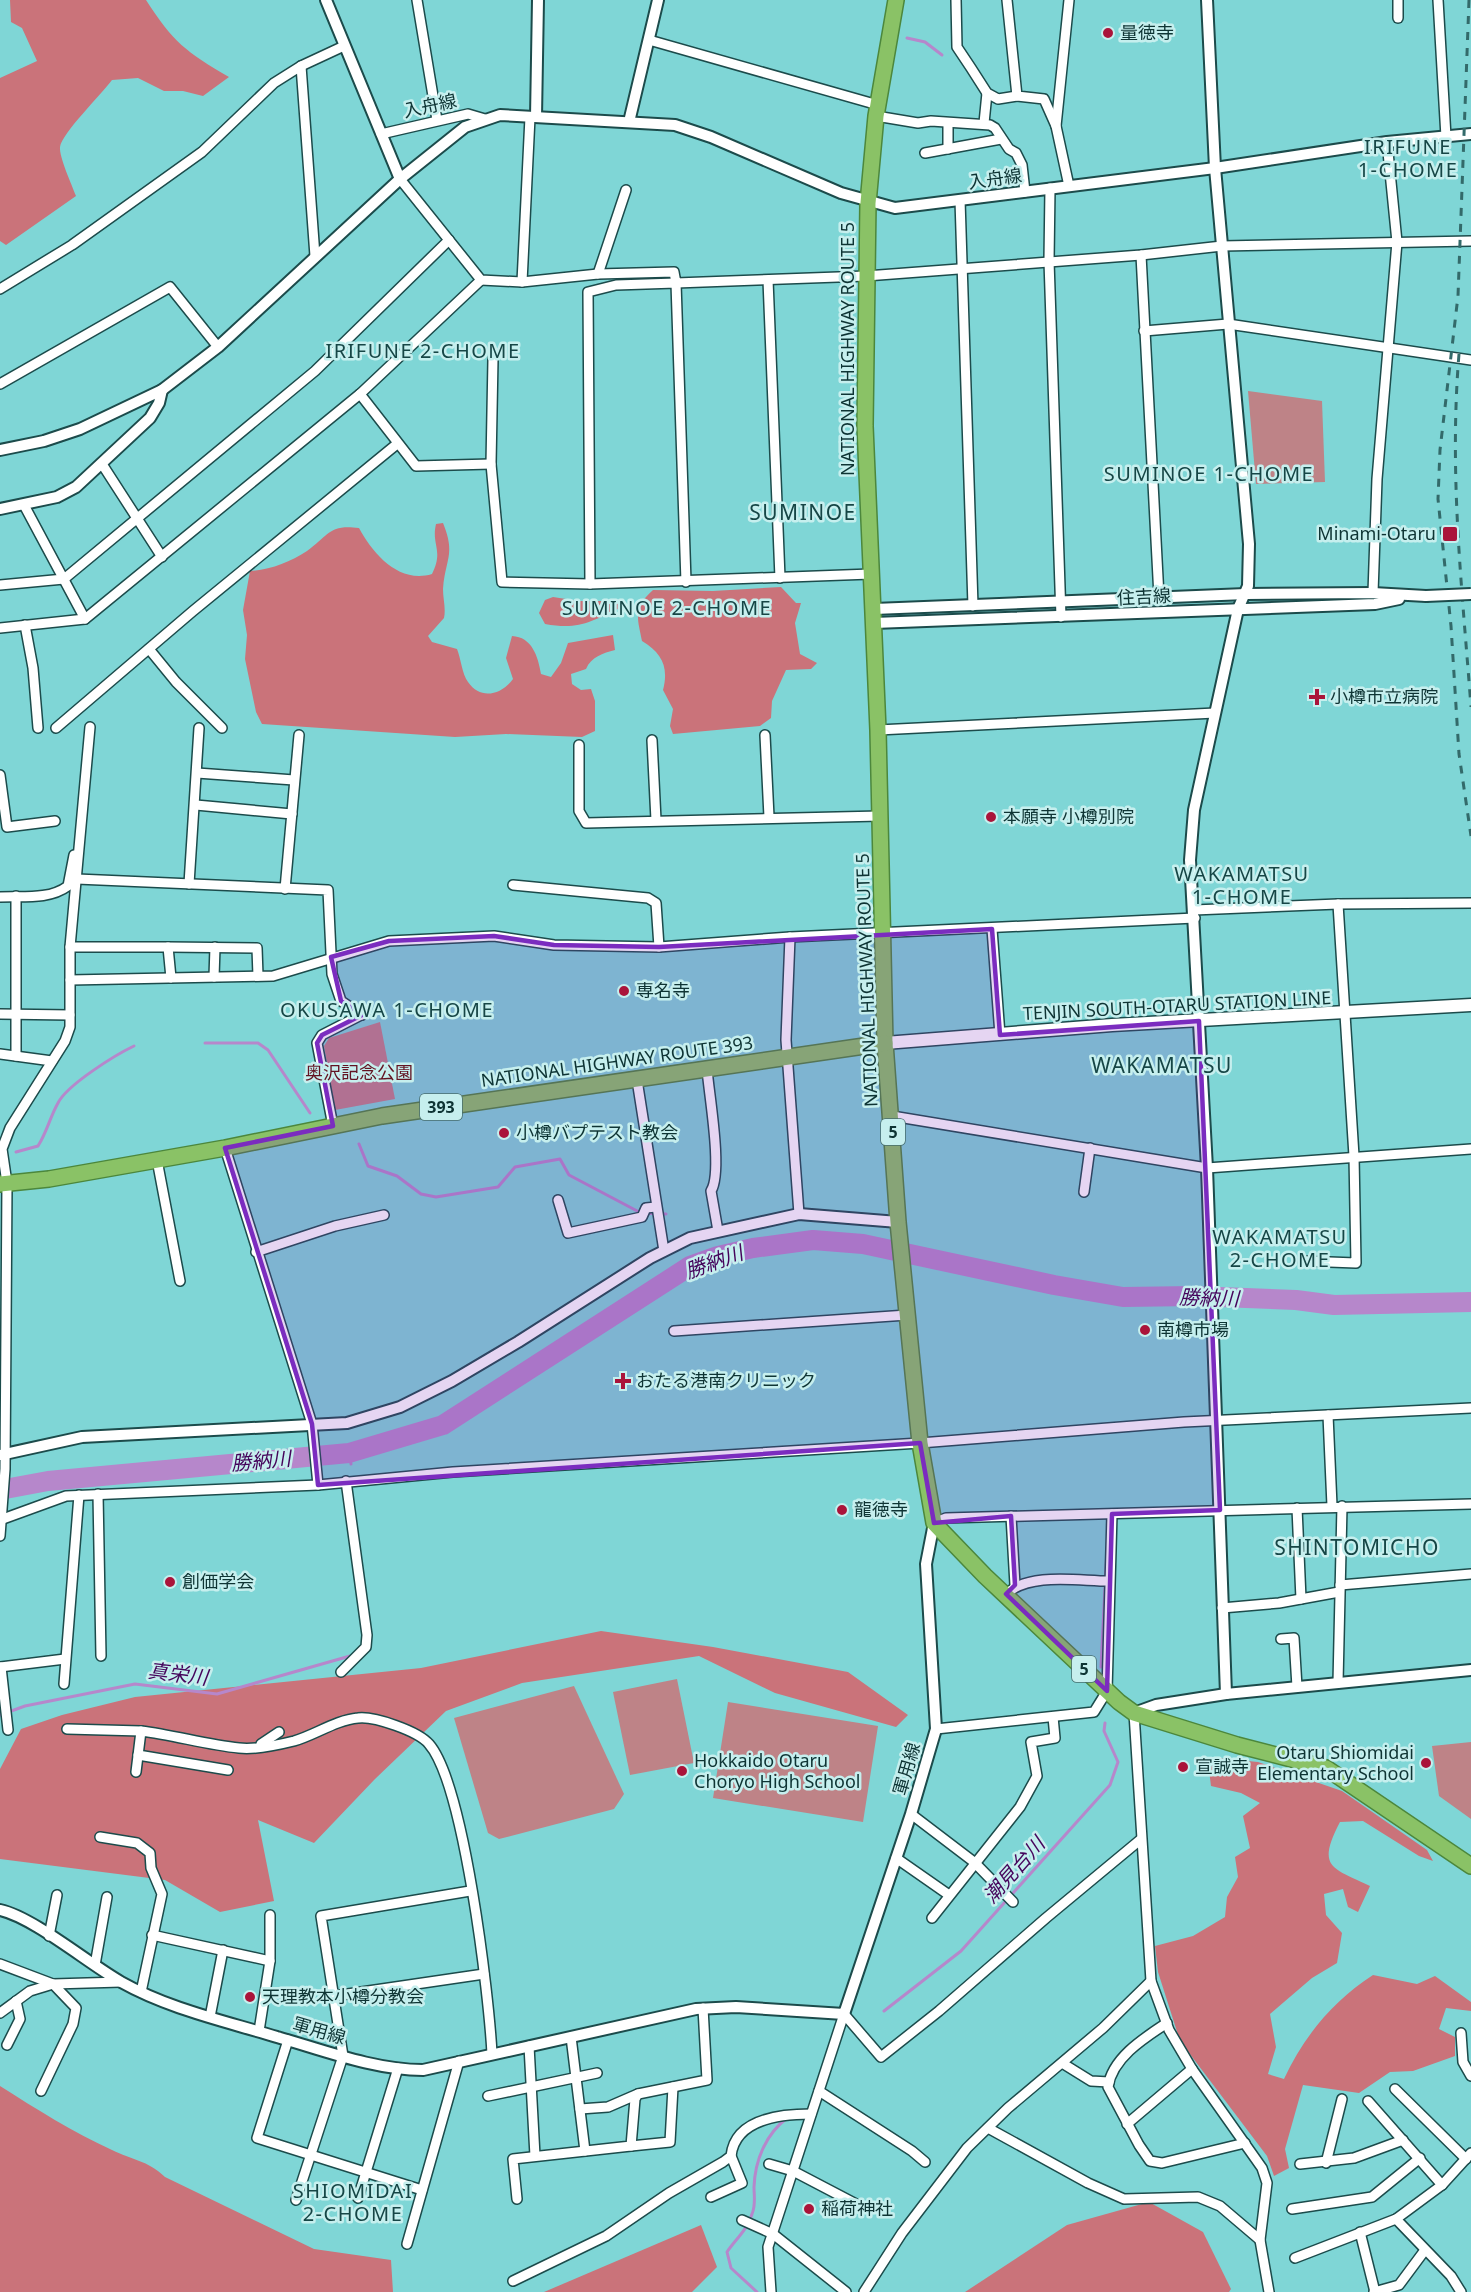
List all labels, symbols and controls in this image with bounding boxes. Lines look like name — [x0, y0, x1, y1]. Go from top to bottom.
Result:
place label: 量徳寺 — [1120, 20, 1174, 44]
marker: 量徳寺 — [1101, 26, 1115, 40]
street label: 入舟線 — [401, 88, 459, 122]
district label: IRIFUNE 1-CHOME — [1358, 133, 1458, 183]
street label: 入舟線 — [966, 162, 1023, 194]
street label: NATIONAL HIGHWAY ROUTE 5 — [835, 222, 859, 476]
district label: IRIFUNE 2-CHOME — [325, 337, 521, 364]
district label: SUMINOE 1-CHOME — [1104, 460, 1314, 487]
district label: SUMINOE — [749, 498, 857, 526]
place label: Minami-Otaru — [1317, 521, 1436, 545]
marker: Minami-Otaru — [1441, 525, 1459, 543]
street label: 住吉線 — [1116, 583, 1172, 609]
district label: SUMINOE 2-CHOME — [562, 594, 772, 621]
place label: 小樽市立病院 — [1330, 684, 1438, 708]
marker: 小樽市立病院 — [1308, 688, 1326, 706]
place label: 本願寺 小樽別院 — [1003, 804, 1134, 828]
marker: 本願寺 小樽別院 — [984, 810, 998, 824]
street label: NATIONAL HIGHWAY ROUTE 5 — [850, 853, 882, 1107]
district label: WAKAMATSU 1-CHOME — [1174, 860, 1310, 910]
place label: 専名寺 — [636, 978, 690, 1002]
marker: 専名寺 — [617, 984, 631, 998]
street label: TENJIN SOUTH-OTARU STATION LINE — [1022, 985, 1332, 1025]
district label: OKUSAWA 1-CHOME — [280, 996, 494, 1023]
street label: NATIONAL HIGHWAY ROUTE 393 — [479, 1030, 754, 1092]
district label: WAKAMATSU — [1091, 1051, 1233, 1079]
park label: 奥沢記念公園 — [305, 1060, 413, 1084]
road number: 393 — [420, 1094, 462, 1120]
road number: 5 — [881, 1119, 905, 1145]
place label: 小樽バプテスト教会 — [516, 1120, 678, 1144]
marker: 小樽バプテスト教会 — [497, 1126, 511, 1140]
district label: WAKAMATSU 2-CHOME — [1212, 1223, 1348, 1273]
water label: 勝納川 — [681, 1238, 749, 1284]
water label: 勝納川 — [1179, 1283, 1241, 1312]
place label: 南樽市場 — [1157, 1317, 1229, 1341]
marker: 南樽市場 — [1138, 1323, 1152, 1337]
place label: おたる港南クリニック — [636, 1368, 816, 1392]
marker: おたる港南クリニック — [614, 1372, 632, 1390]
water label: 勝納川 — [230, 1444, 294, 1477]
place label: 龍徳寺 — [854, 1497, 908, 1521]
marker: 龍徳寺 — [835, 1503, 849, 1517]
district label: SHINTOMICHO — [1274, 1533, 1440, 1561]
place label: 創価学会 — [182, 1569, 254, 1593]
marker: 創価学会 — [163, 1575, 177, 1589]
water label: 真栄川 — [147, 1656, 211, 1691]
road number: 5 — [1072, 1656, 1096, 1682]
street label: 軍用線 — [887, 1739, 925, 1798]
place label: Otaru Shiomidai Elementary School — [1257, 1740, 1414, 1785]
place label: Hokkaido Otaru Choryo High School — [694, 1748, 861, 1793]
place label: 宣誠寺 — [1195, 1754, 1249, 1778]
marker: Otaru Shiomidai Elementary School — [1419, 1756, 1433, 1770]
marker: 宣誠寺 — [1176, 1760, 1190, 1774]
marker: Hokkaido Otaru Choryo High School — [675, 1764, 689, 1778]
water label: 潮見台川 — [977, 1829, 1052, 1908]
place label: 天理教本小樽分教会 — [262, 1984, 424, 2008]
marker: 天理教本小樽分教会 — [243, 1990, 257, 2004]
street label: 軍用線 — [290, 2011, 349, 2049]
district label: SHIOMIDAI 2-CHOME — [293, 2177, 413, 2227]
place label: 稲荷神社 — [821, 2196, 893, 2220]
marker: 稲荷神社 — [802, 2202, 816, 2216]

